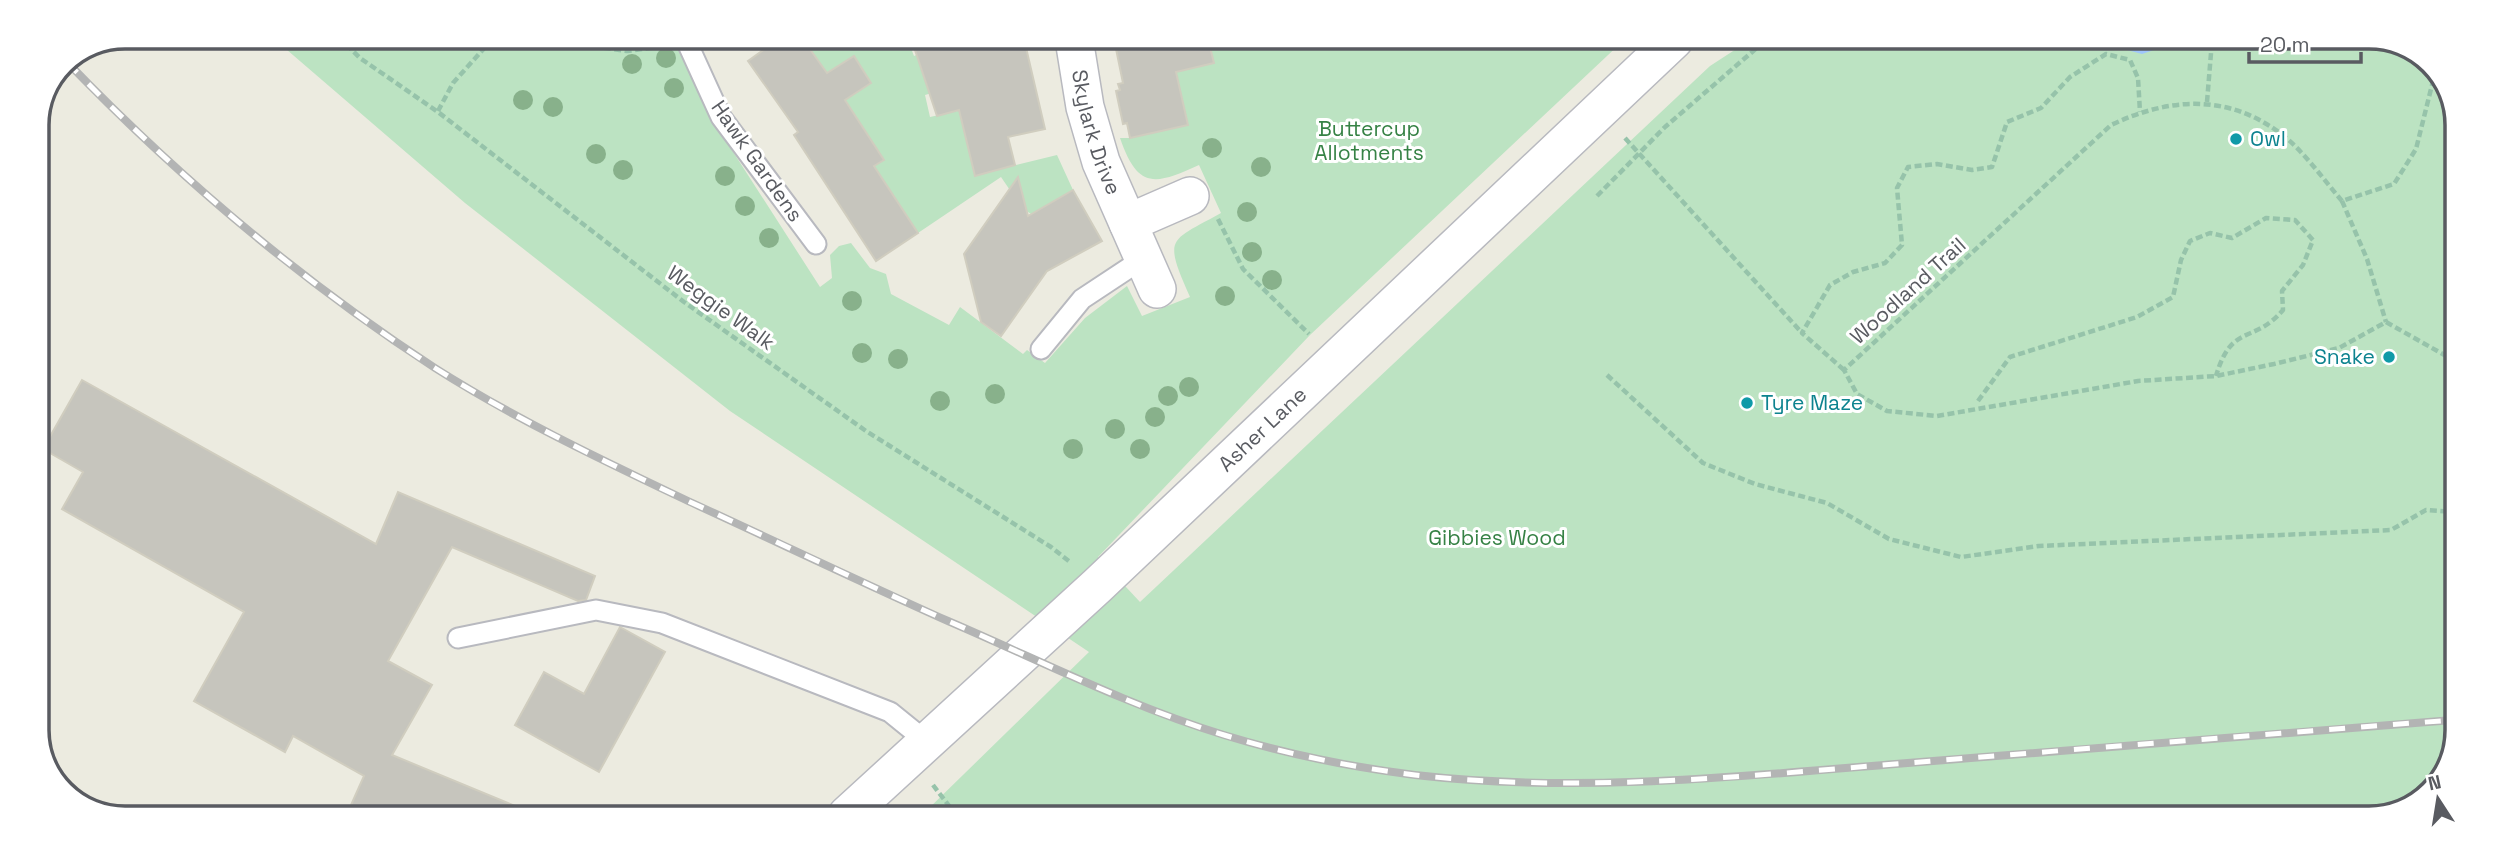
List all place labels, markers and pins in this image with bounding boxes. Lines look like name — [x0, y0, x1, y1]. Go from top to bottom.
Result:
place label: Owl — [2250, 125, 2286, 152]
marker: Owl — [2228, 131, 2244, 147]
place label: Snake — [2314, 343, 2375, 370]
marker: Snake — [2381, 349, 2397, 365]
place label: Tyre Maze — [1761, 389, 1863, 416]
marker: Tyre Maze — [1739, 395, 1755, 411]

